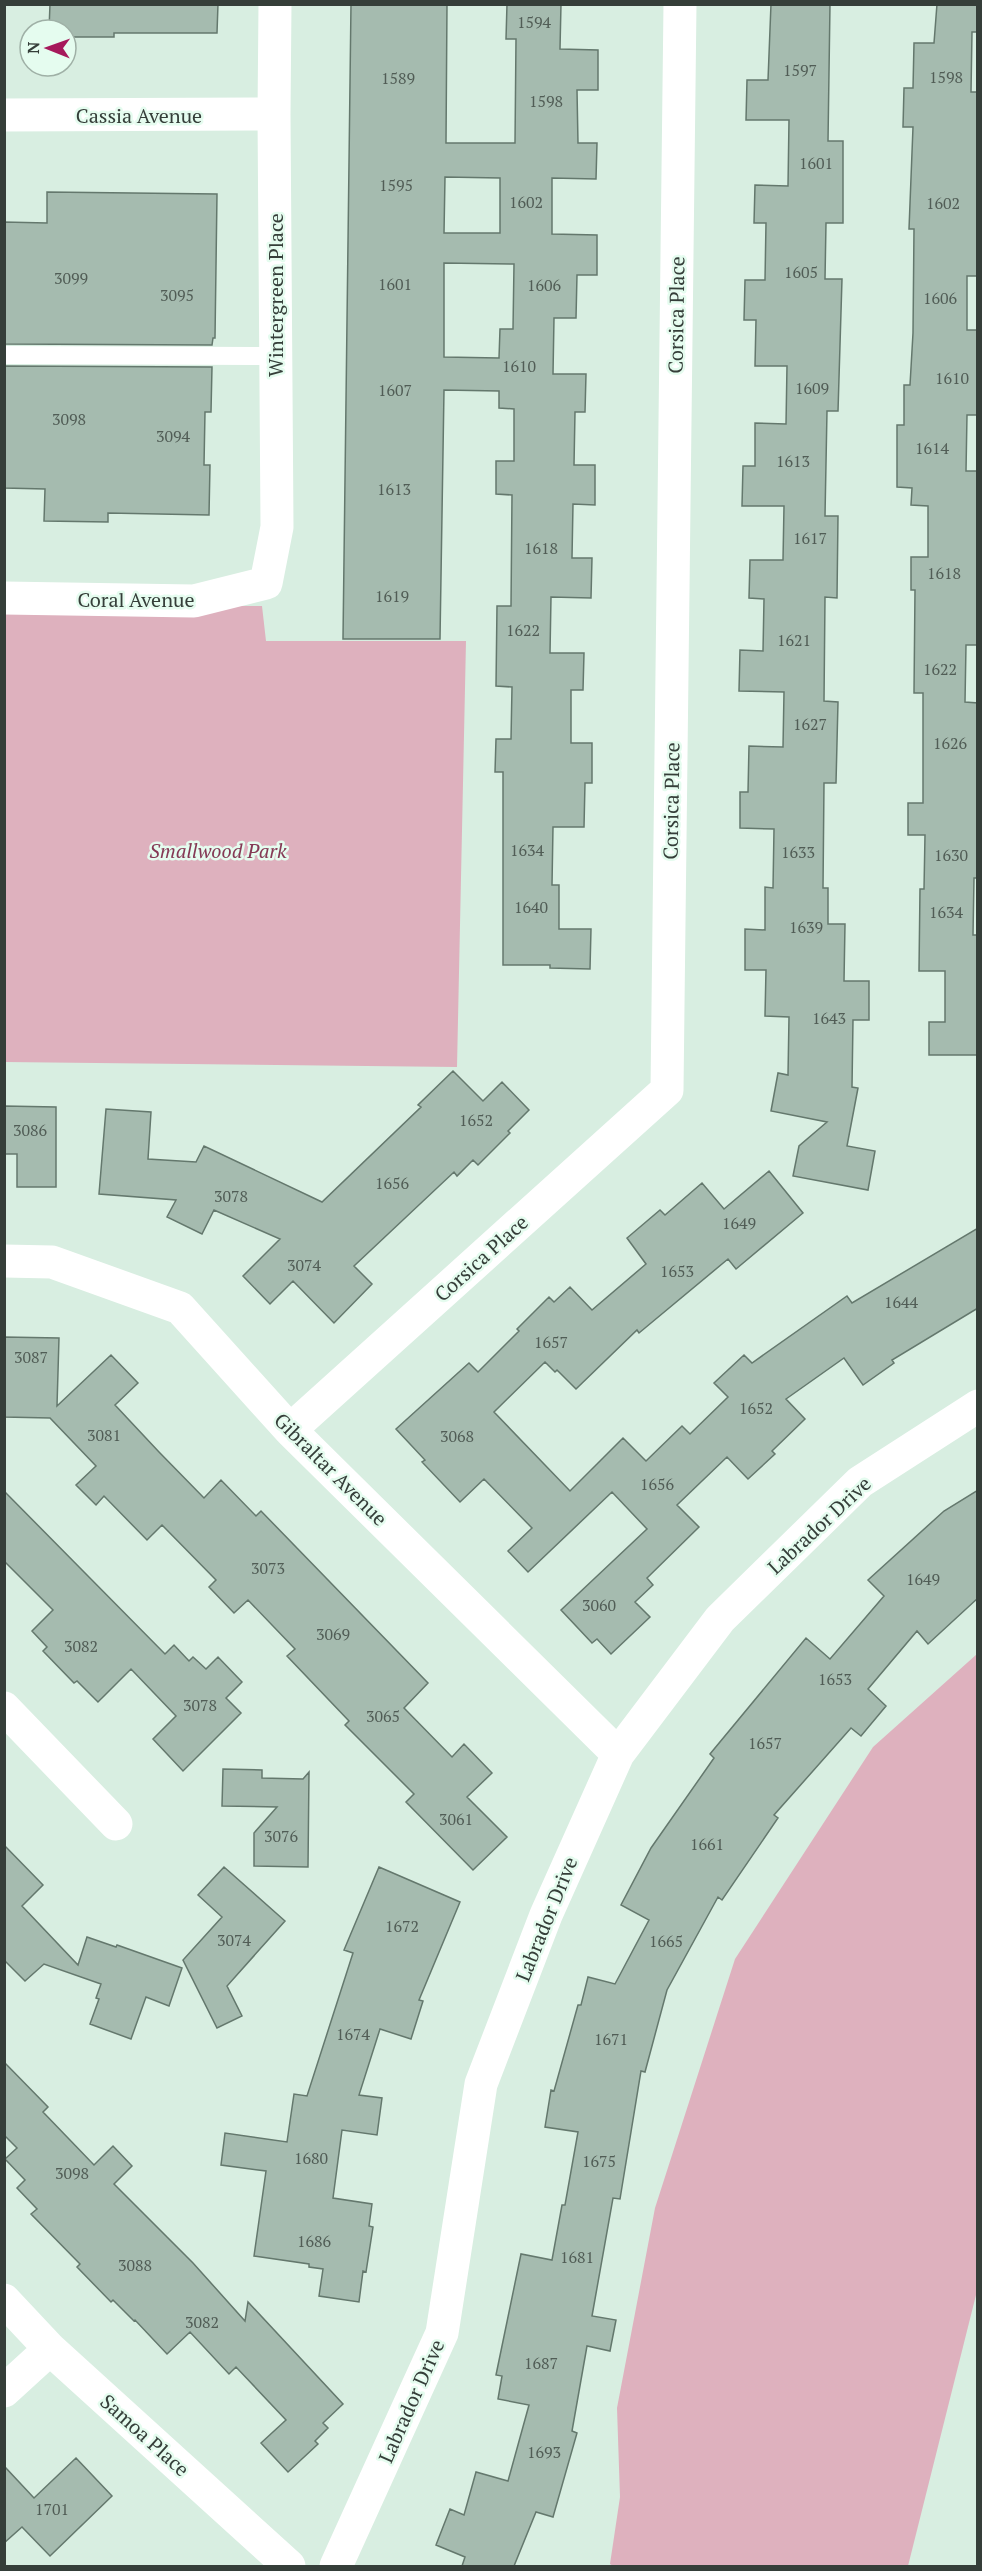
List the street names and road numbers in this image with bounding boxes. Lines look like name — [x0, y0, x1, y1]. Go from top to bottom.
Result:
street label: Cassia Avenue — [76, 102, 202, 129]
street label: Wintergreen Place — [262, 213, 289, 377]
street label: Corsica Place — [661, 256, 691, 374]
street label: Coral Avenue — [77, 586, 195, 613]
street label: Corsica Place — [656, 742, 686, 860]
street label: Corsica Place — [428, 1209, 534, 1307]
street label: Gibraltar Avenue — [269, 1407, 393, 1531]
street label: Labrador Drive — [761, 1470, 877, 1580]
street label: Labrador Drive — [509, 1853, 583, 1985]
street label: Labrador Drive — [372, 2335, 450, 2467]
street label: Samoa Place — [95, 2388, 195, 2482]

